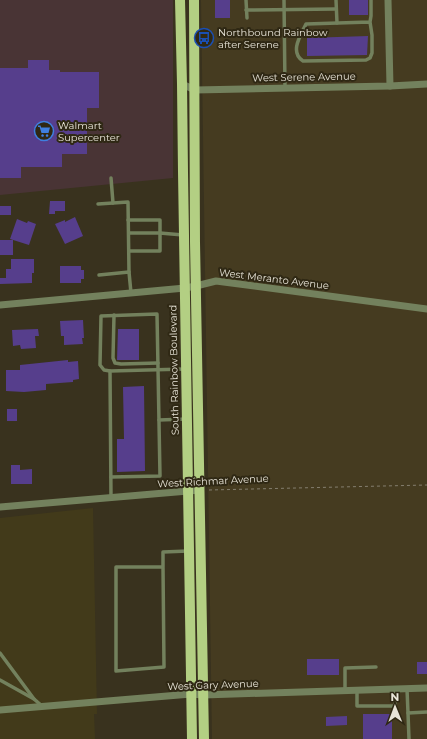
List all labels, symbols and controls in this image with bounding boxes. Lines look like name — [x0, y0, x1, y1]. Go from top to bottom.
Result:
place label: Northbound Rainbow after Serene — [218, 26, 328, 51]
bus stop icon: Northbound Rainbow after Serene — [193, 27, 215, 49]
street label: West Serene Avenue — [252, 70, 356, 84]
place label: Walmart Supercenter — [58, 119, 120, 144]
supermarket icon: Walmart Supercenter — [33, 120, 55, 142]
street label: West Meranto Avenue — [218, 266, 330, 292]
street label: South Rainbow Boulevard — [166, 305, 182, 435]
street label: West Richmar Avenue — [157, 472, 269, 490]
street label: West Gary Avenue — [167, 677, 259, 693]
north arrow — [375, 687, 415, 727]
text: N — [390, 690, 399, 704]

